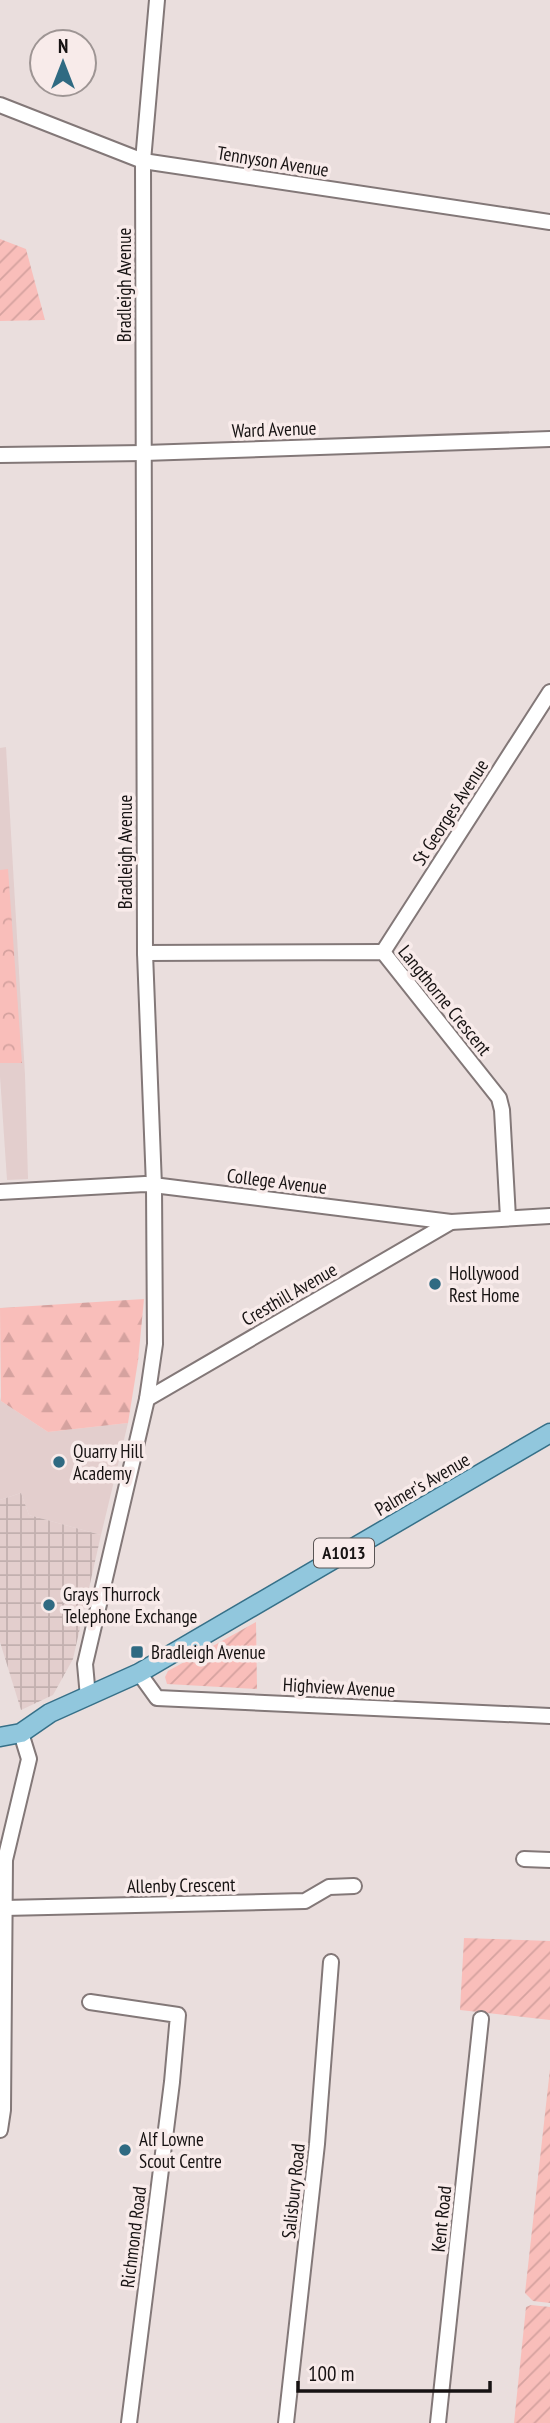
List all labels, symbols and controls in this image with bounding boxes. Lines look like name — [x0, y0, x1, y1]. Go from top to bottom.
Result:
north arrow — [28, 28, 98, 98]
text: N — [58, 34, 68, 58]
street label: Tennyson Avenue — [215, 140, 331, 182]
street label: Bradleigh Avenue — [112, 228, 136, 342]
street label: Ward Avenue — [231, 416, 317, 442]
street label: St Georges Avenue — [407, 754, 493, 870]
street label: Bradleigh Avenue — [113, 795, 137, 909]
street label: Langthorne Crescent — [393, 940, 497, 1061]
street label: College Avenue — [226, 1163, 329, 1199]
street label: Cresthill Avenue — [237, 1257, 341, 1331]
place label: Hollywood Rest Home — [449, 1261, 520, 1307]
marker: Hollywood Rest Home — [427, 1276, 443, 1292]
place label: Quarry Hill Academy — [73, 1439, 144, 1485]
street label: Palmer's Avenue — [370, 1447, 474, 1521]
marker: Quarry Hill Academy — [51, 1454, 67, 1470]
road number: A1013 — [314, 1538, 374, 1568]
place label: Grays Thurrock Telephone Exchange — [63, 1582, 198, 1628]
marker: Grays Thurrock Telephone Exchange — [41, 1597, 57, 1613]
place label: Bradleigh Avenue — [151, 1640, 266, 1664]
marker: Bradleigh Avenue — [129, 1644, 145, 1660]
street label: Highview Avenue — [282, 1672, 396, 1702]
street label: Allenby Crescent — [127, 1872, 236, 1898]
place label: Alf Lowne Scout Centre — [139, 2127, 222, 2173]
marker: Alf Lowne Scout Centre — [117, 2142, 133, 2158]
street label: Salisbury Road — [276, 2142, 310, 2240]
street label: Richmond Road — [115, 2185, 151, 2289]
street label: Kent Road — [426, 2185, 456, 2253]
scale bar — [298, 2350, 490, 2394]
text: 100 m — [308, 2360, 354, 2387]

